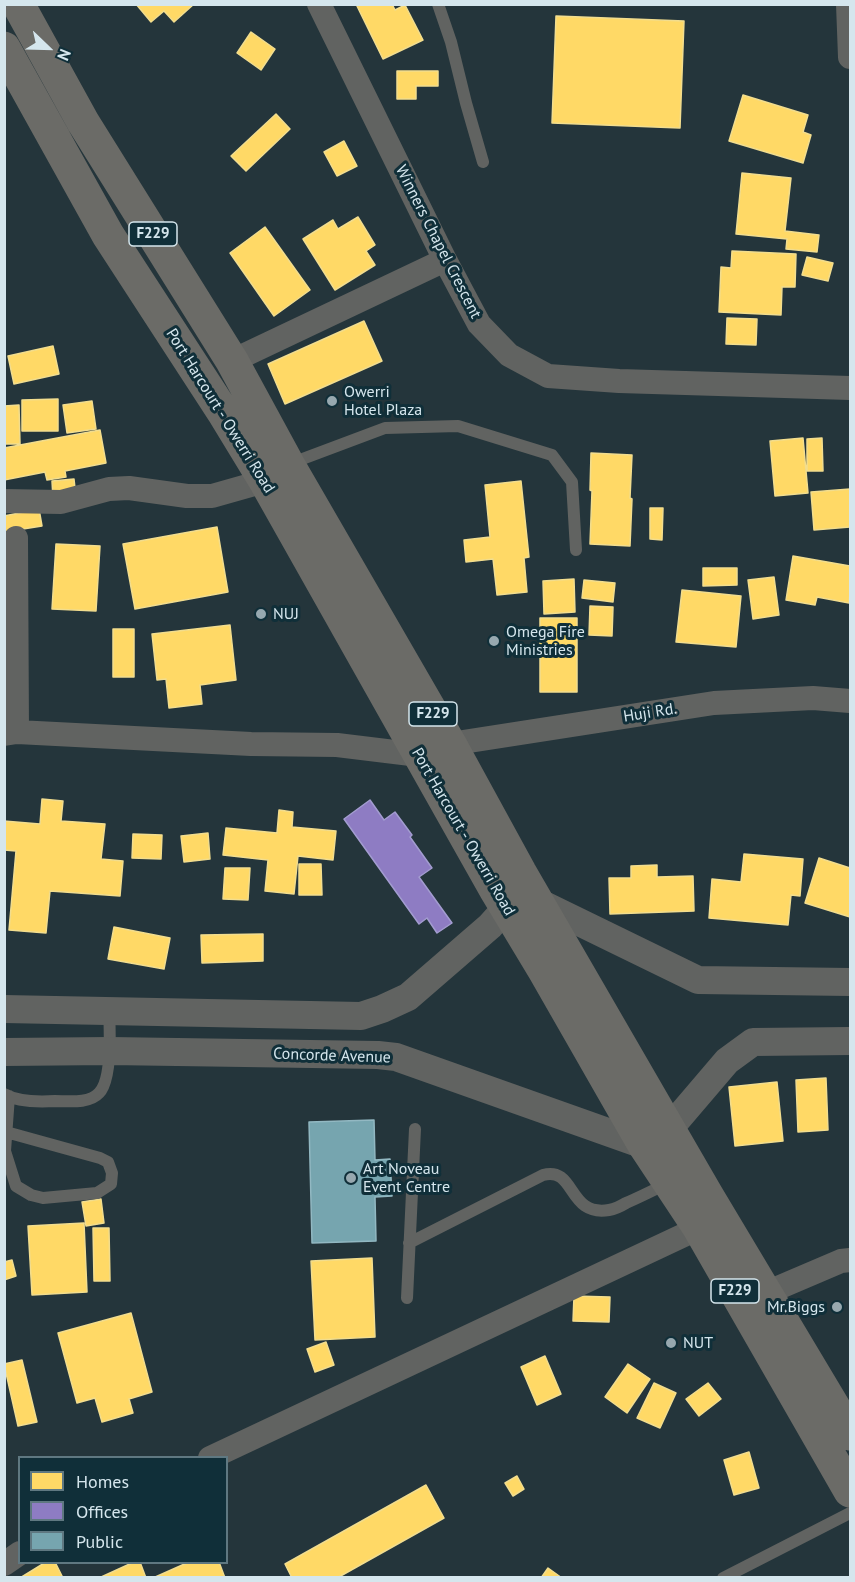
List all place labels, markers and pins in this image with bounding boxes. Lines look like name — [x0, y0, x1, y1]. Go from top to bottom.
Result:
place label: Owerri Hotel Plaza — [344, 382, 422, 420]
marker: Owerri Hotel Plaza — [325, 394, 339, 408]
place label: NUJ — [273, 604, 299, 624]
marker: NUJ — [254, 607, 268, 621]
place label: Omega Fire Ministries — [506, 622, 585, 660]
marker: Omega Fire Ministries — [487, 634, 501, 648]
place label: Art Noveau Event Centre — [363, 1159, 450, 1197]
marker: Art Noveau Event Centre — [344, 1171, 358, 1185]
place label: Mr.Biggs — [767, 1297, 825, 1317]
marker: Mr.Biggs — [830, 1300, 844, 1314]
place label: NUT — [683, 1333, 713, 1353]
marker: NUT — [664, 1336, 678, 1350]

